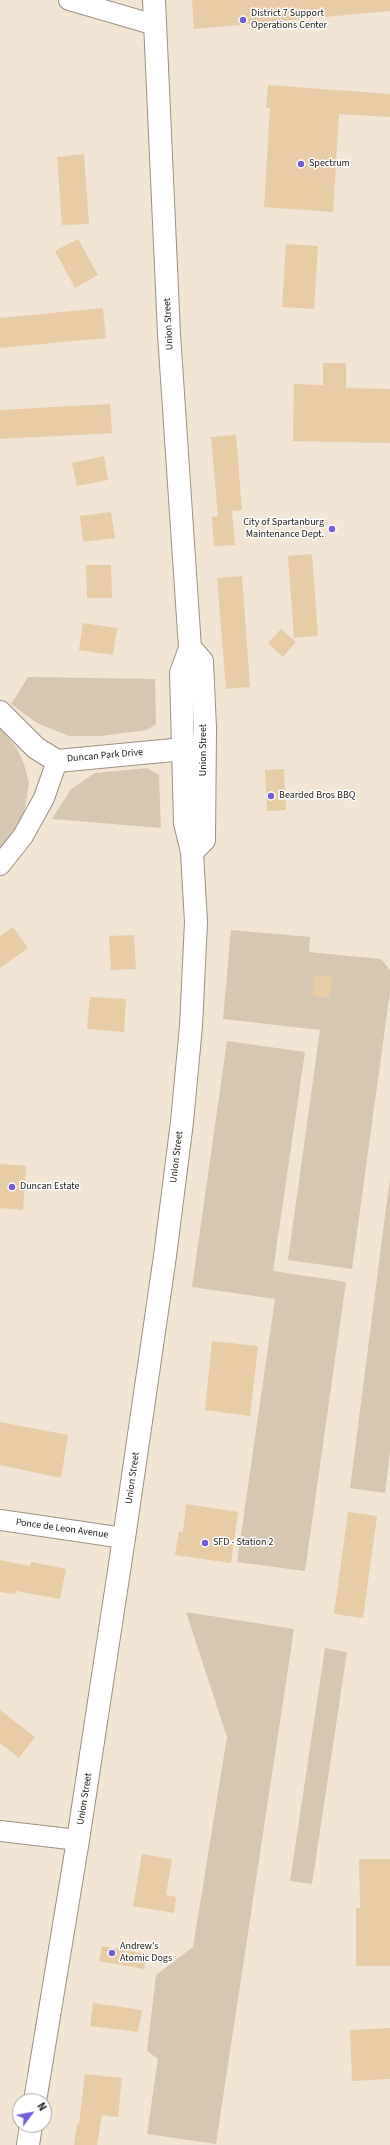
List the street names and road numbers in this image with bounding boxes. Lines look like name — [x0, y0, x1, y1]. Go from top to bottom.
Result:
street label: Union Street — [162, 298, 176, 350]
street label: Union Street — [198, 724, 210, 776]
street label: Duncan Park Drive — [66, 747, 144, 765]
street label: Union Street — [168, 1130, 186, 1184]
street label: Union Street — [123, 1451, 143, 1505]
street label: Ponce de Leon Avenue — [15, 1517, 109, 1541]
street label: Union Street — [75, 1772, 95, 1826]

